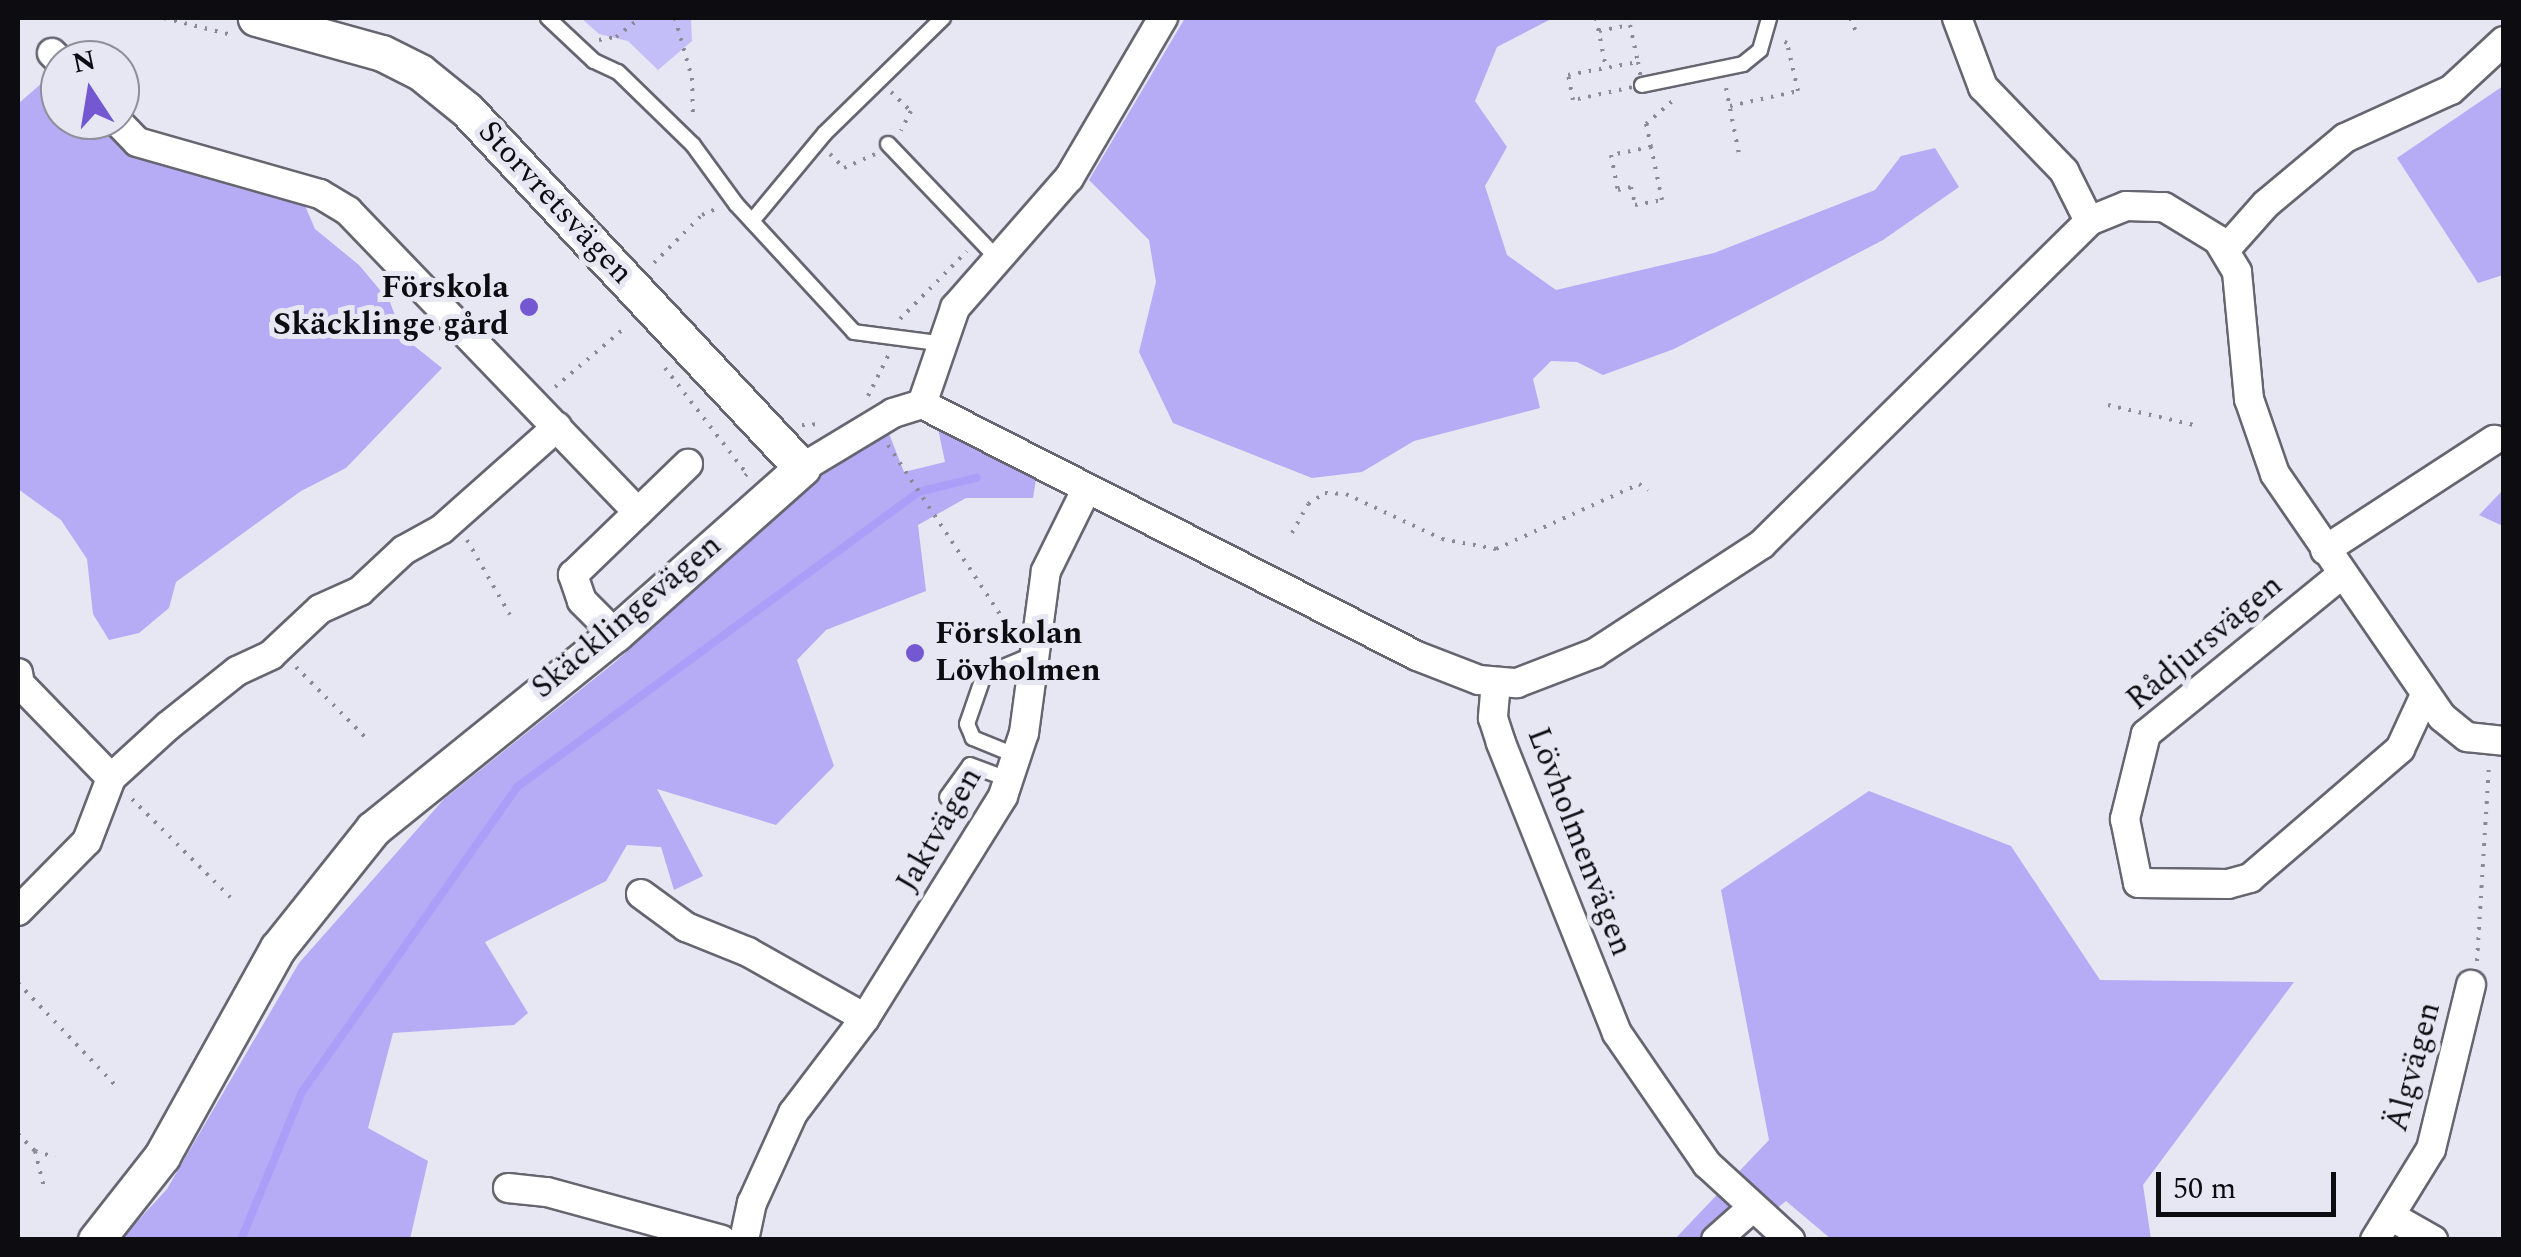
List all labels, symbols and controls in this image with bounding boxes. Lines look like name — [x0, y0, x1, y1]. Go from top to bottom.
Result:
text: N — [68, 39, 100, 86]
north arrow — [40, 40, 140, 140]
street label: Storvretsvägen — [470, 113, 640, 293]
place label: Förskola Skäcklinge gård — [273, 270, 509, 345]
marker: Förskola Skäcklinge gård — [518, 296, 540, 318]
street label: Skäcklingevägen — [524, 527, 730, 707]
street label: Rådjursvägen — [2119, 567, 2291, 719]
place label: Förskolan Lövholmen — [935, 616, 1101, 691]
marker: Förskolan Lövholmen — [904, 642, 926, 664]
street label: Lövholmenvägen — [1518, 722, 1640, 962]
street label: Jaktvägen — [889, 761, 991, 899]
street label: Älgvägen — [2378, 998, 2450, 1136]
scale bar — [2161, 1152, 2341, 1214]
text: 50 m — [2173, 1166, 2236, 1212]

